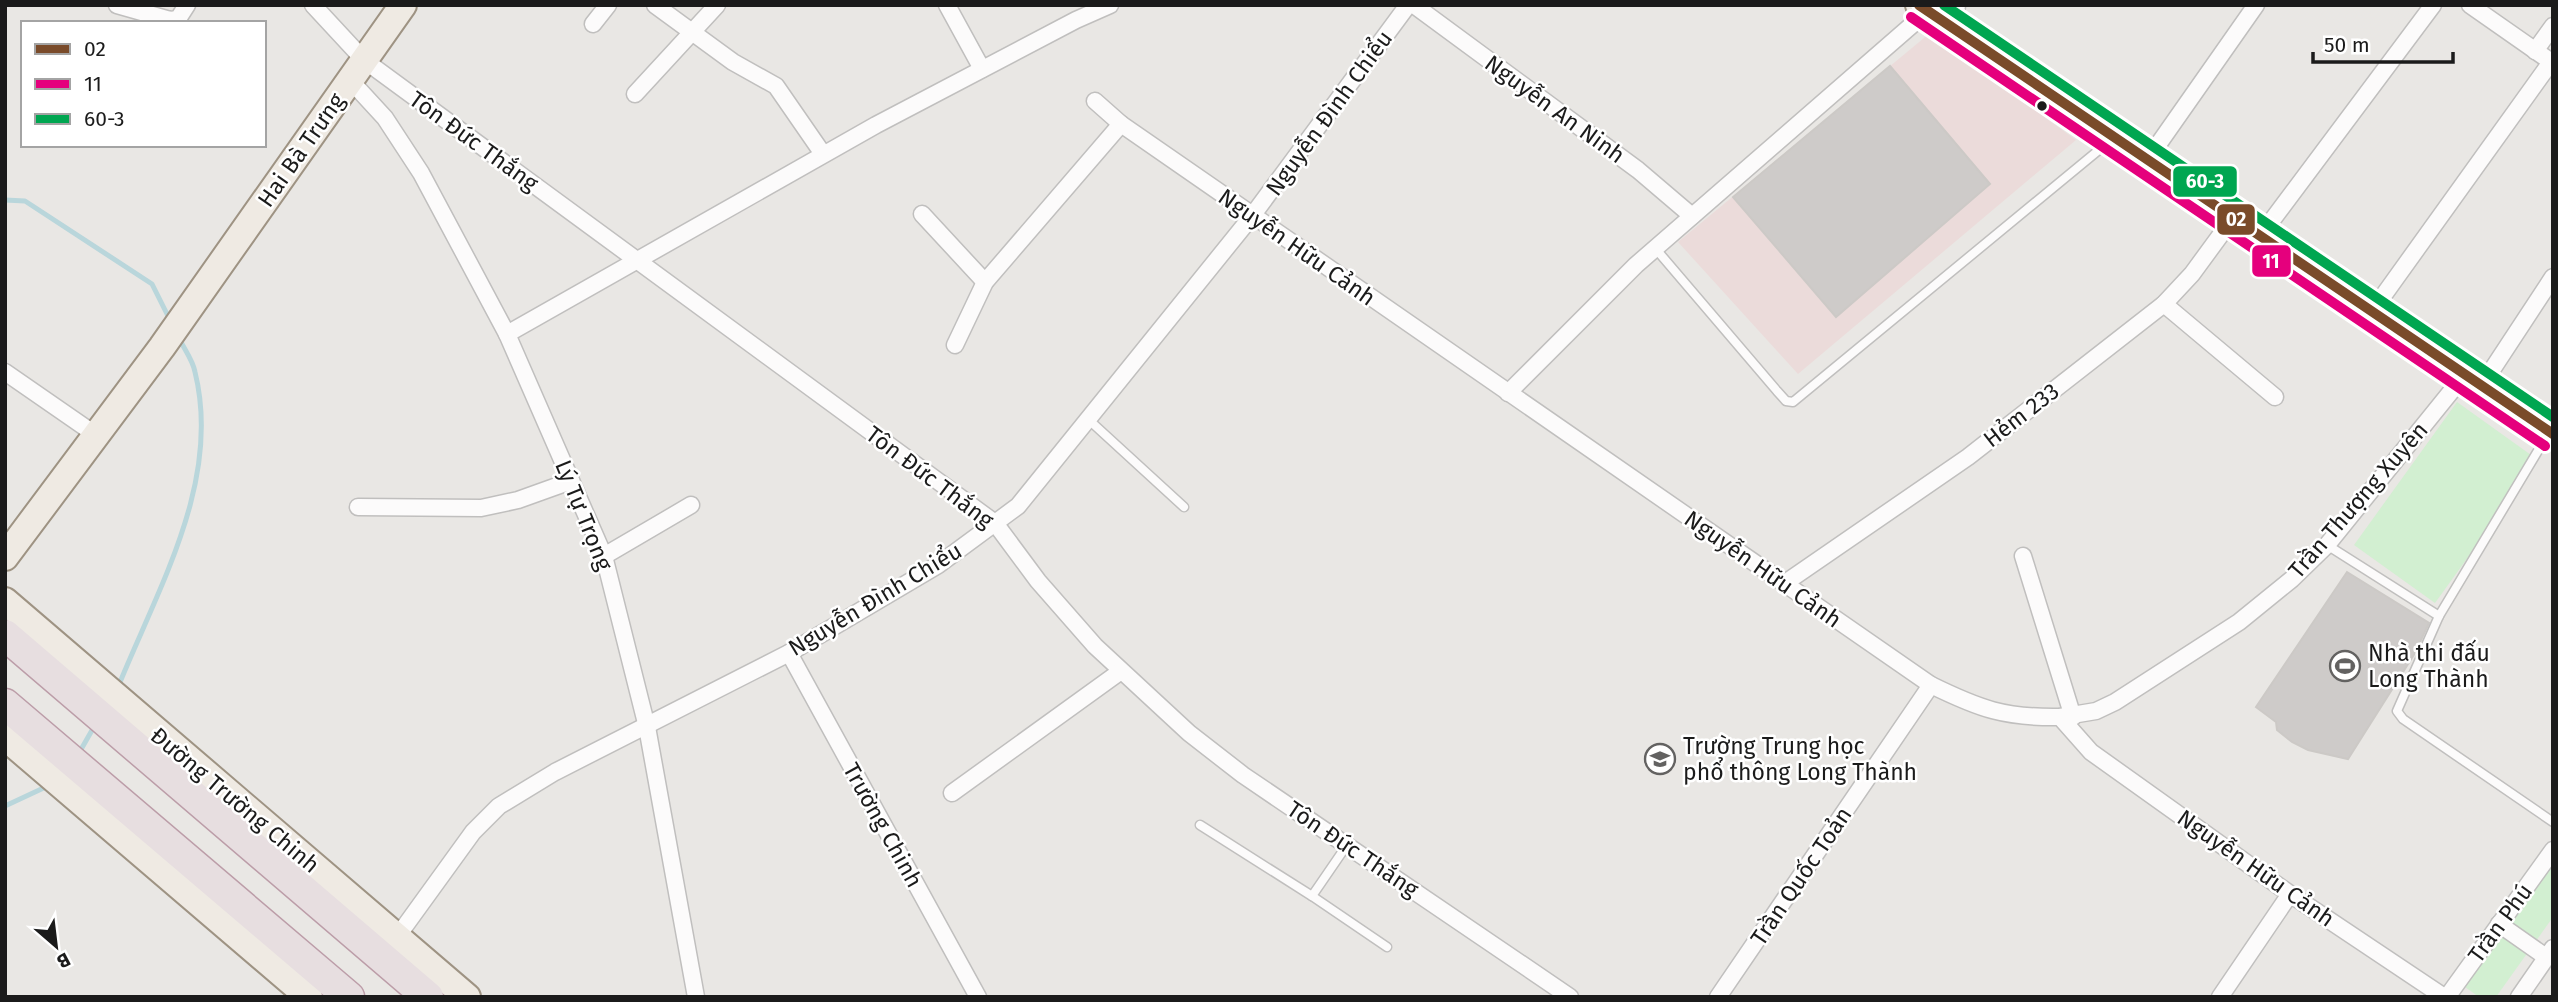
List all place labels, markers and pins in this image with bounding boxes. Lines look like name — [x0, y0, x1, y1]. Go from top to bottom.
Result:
unlabelled marker — [2035, 99, 2049, 113]
place label: Nhà thi đấu Long Thành — [2368, 639, 2490, 693]
sports icon: Nhà thi đấu Long Thành — [2328, 649, 2362, 683]
place label: Trường Trung học phổ thông Long Thành — [1683, 732, 1917, 786]
school or university icon: Trường Trung học phổ thông Long Thành — [1643, 742, 1677, 776]

